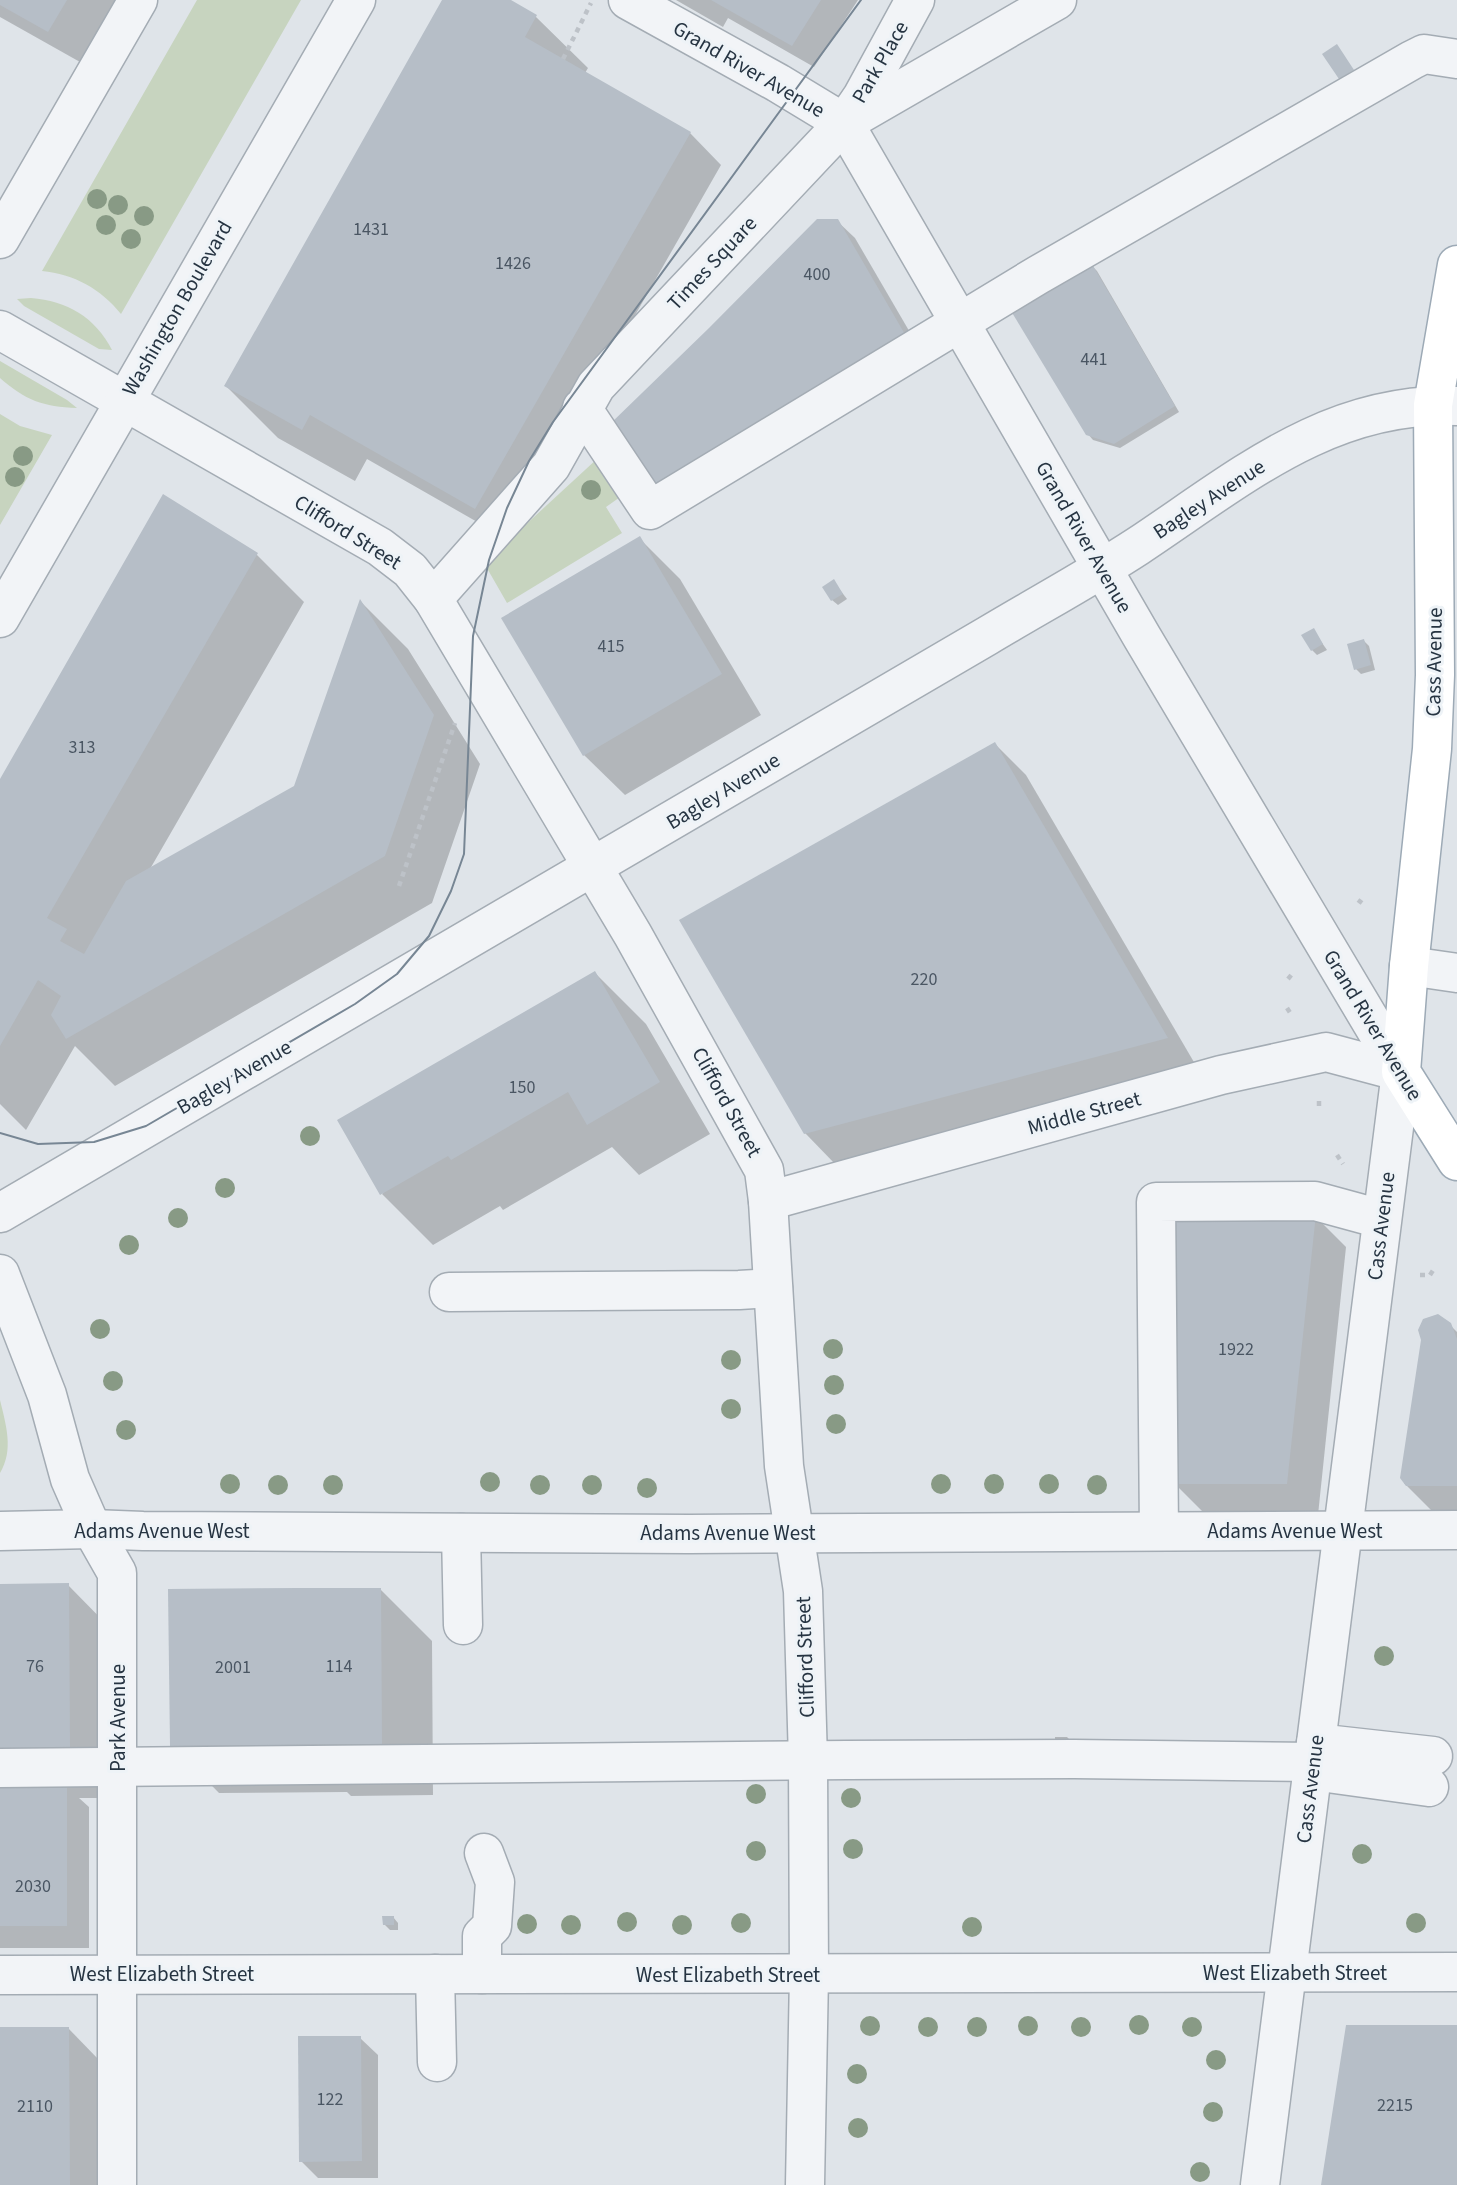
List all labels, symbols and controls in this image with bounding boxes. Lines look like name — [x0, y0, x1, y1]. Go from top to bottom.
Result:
street label: Grand River Avenue — [667, 13, 831, 125]
street label: Park Place — [844, 15, 916, 109]
street label: Times Square — [660, 209, 764, 317]
street label: Washington Boulevard — [115, 215, 239, 401]
house number: 1431 — [353, 217, 389, 242]
house number: 1426 — [495, 251, 531, 276]
house number: 400 — [804, 262, 830, 287]
house number: 441 — [1081, 347, 1107, 372]
street label: Bagley Avenue — [1147, 452, 1271, 546]
street label: Grand River Avenue — [1028, 455, 1140, 619]
street label: Clifford Street — [289, 487, 407, 577]
street label: Cass Avenue — [1418, 607, 1450, 717]
house number: 415 — [598, 634, 624, 659]
house number: 313 — [69, 735, 95, 760]
street label: Bagley Avenue — [660, 745, 786, 837]
street label: Grand River Avenue — [1316, 944, 1430, 1106]
house number: 220 — [911, 967, 937, 992]
street label: Bagley Avenue — [171, 1032, 297, 1122]
street label: Clifford Street — [684, 1042, 770, 1162]
house number: 150 — [509, 1075, 535, 1100]
street label: Middle Street — [1024, 1083, 1144, 1143]
street label: Cass Avenue — [1359, 1170, 1403, 1282]
house number: 1922 — [1218, 1337, 1254, 1362]
street label: Adams Avenue West — [74, 1516, 250, 1546]
street label: Adams Avenue West — [1207, 1516, 1383, 1546]
street label: Adams Avenue West — [640, 1518, 816, 1548]
street label: Clifford Street — [788, 1596, 822, 1718]
house number: 76 — [26, 1654, 44, 1679]
house number: 114 — [326, 1654, 352, 1679]
house number: 2001 — [215, 1655, 251, 1680]
street label: Park Avenue — [103, 1664, 133, 1772]
street label: Cass Avenue — [1288, 1733, 1332, 1845]
house number: 2030 — [15, 1874, 51, 1899]
street label: West Elizabeth Street — [1203, 1958, 1387, 1988]
street label: West Elizabeth Street — [70, 1959, 254, 1989]
street label: West Elizabeth Street — [636, 1960, 820, 1990]
house number: 122 — [317, 2087, 343, 2112]
house number: 2215 — [1377, 2093, 1413, 2118]
house number: 2110 — [17, 2094, 53, 2119]

